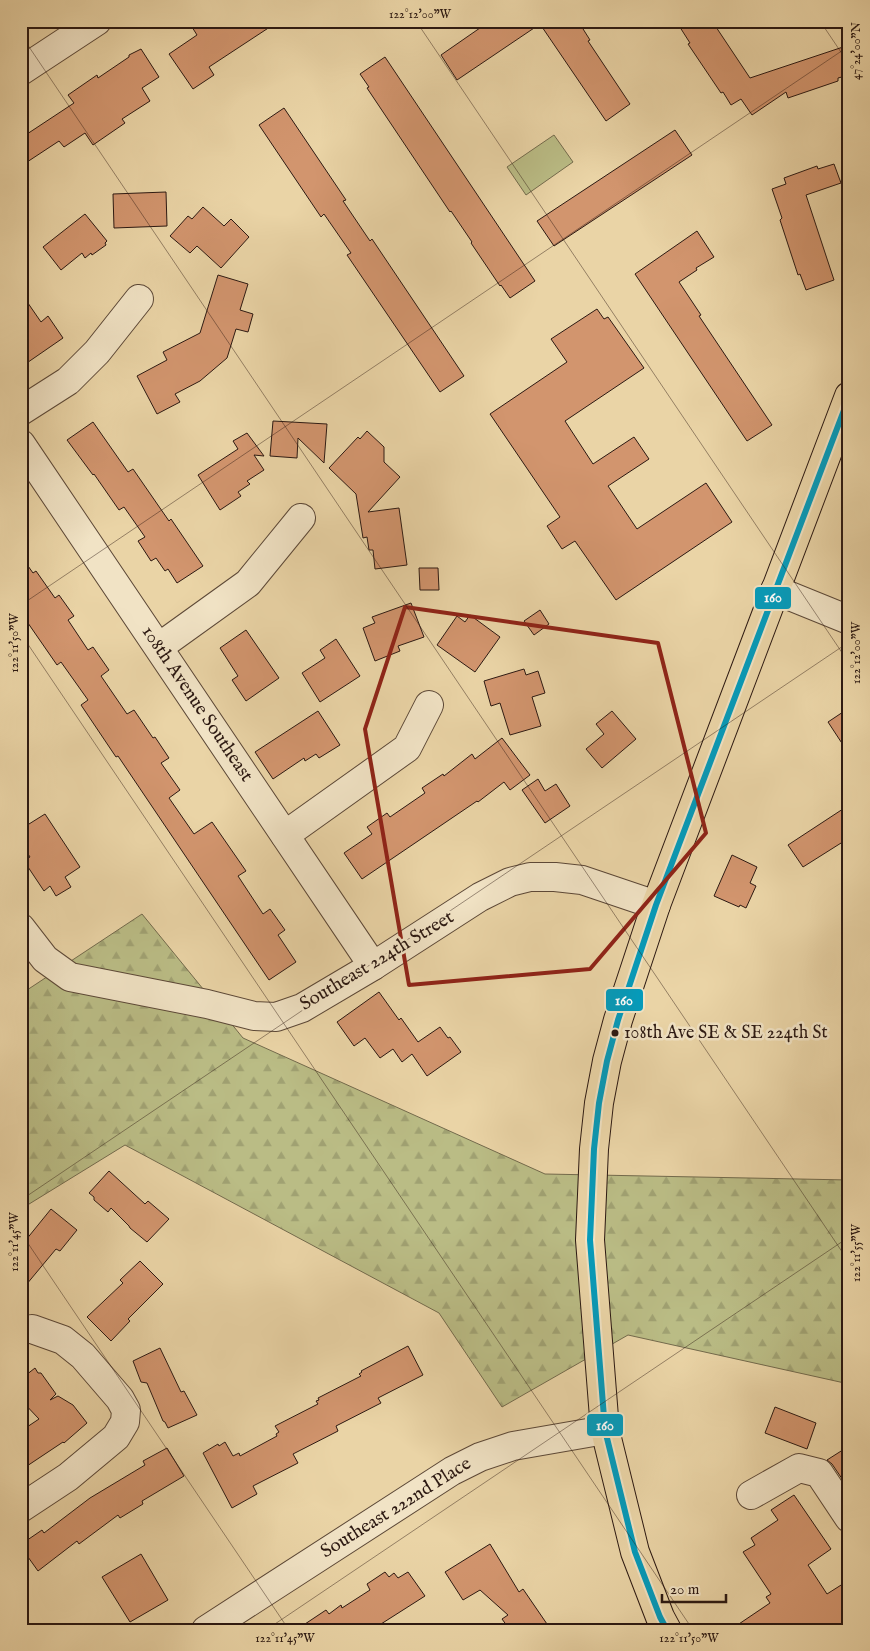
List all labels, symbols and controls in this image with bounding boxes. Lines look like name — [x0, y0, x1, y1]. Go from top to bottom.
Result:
text: 122°12'00"W — [389, 7, 452, 22]
text: 47°24'00"N — [849, 21, 864, 80]
line badge: 160 — [754, 586, 792, 610]
text: 160 — [764, 589, 782, 607]
text: 122°11'50"W — [7, 613, 22, 673]
street label: 108th Avenue Southeast — [136, 621, 258, 787]
text: 122°12'00"W — [849, 621, 864, 684]
street label: Southeast 224th Street — [295, 905, 459, 1017]
line badge: 160 — [605, 988, 644, 1012]
text: 160 — [615, 992, 633, 1010]
place label: 108th Ave SE & SE 224th St — [624, 1022, 828, 1045]
marker: 108th Ave SE & SE 224th St — [610, 1028, 620, 1038]
text: 122°11'45"W — [7, 1212, 22, 1272]
text: 122°11'55"W — [849, 1224, 864, 1282]
line badge: 160 — [586, 1413, 624, 1437]
text: 160 — [596, 1417, 614, 1435]
street label: Southeast 222nd Place — [316, 1452, 476, 1564]
scale bar — [662, 1571, 726, 1603]
text: 20 m — [670, 1580, 700, 1599]
text: 122°11'45"W — [255, 1631, 315, 1646]
text: 122°11'50"W — [659, 1631, 719, 1646]

